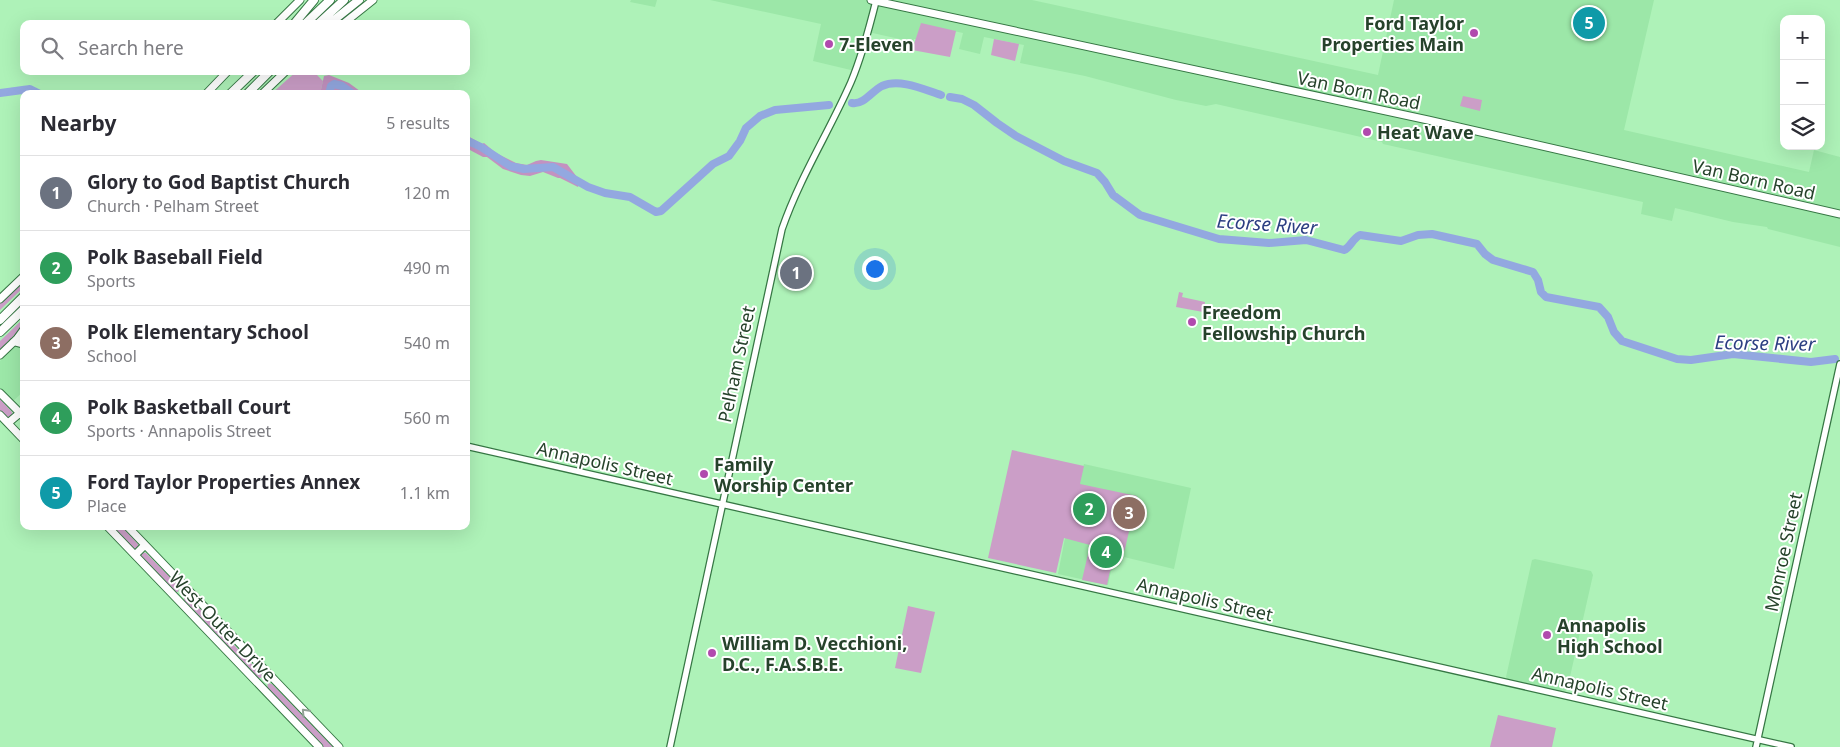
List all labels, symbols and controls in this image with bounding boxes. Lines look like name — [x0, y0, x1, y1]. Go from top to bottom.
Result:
pin: 5 — [1573, 4, 1605, 42]
place label: Ford Taylor Properties Main — [1321, 11, 1464, 56]
map controls — [1780, 15, 1825, 150]
button: + — [1780, 15, 1825, 60]
search box — [20, 20, 470, 75]
marker: Ford Taylor Properties Main — [1468, 27, 1480, 39]
place label: 7-Eleven — [839, 32, 914, 56]
icon: search — [38, 34, 66, 62]
text: Search here — [78, 35, 184, 61]
marker: 7-Eleven — [823, 38, 835, 50]
button: − — [1780, 60, 1825, 105]
street label: Van Born Road — [1295, 65, 1423, 115]
button: layers — [1780, 105, 1825, 150]
text: Nearby — [40, 109, 116, 137]
text: 5 results — [386, 112, 450, 134]
place label: Heat Wave — [1377, 120, 1474, 144]
marker: Heat Wave — [1361, 126, 1373, 138]
street label: Van Born Road — [1690, 153, 1818, 205]
text: Glory to God Baptist Church — [87, 169, 350, 195]
text: 1 — [51, 182, 61, 204]
text: 120 m — [403, 182, 450, 204]
text: Church · Pelham Street — [87, 195, 259, 217]
water label: Ecorse River — [1216, 208, 1320, 241]
text: Polk Baseball Field — [87, 244, 263, 270]
pin: 1 — [780, 254, 812, 292]
your location — [862, 256, 888, 282]
text: 2 — [51, 257, 61, 279]
text: 490 m — [403, 257, 450, 279]
text: Sports — [87, 270, 135, 292]
place label: Freedom Fellowship Church — [1202, 300, 1365, 345]
street label: Pelham Street — [712, 303, 760, 425]
marker: Freedom Fellowship Church — [1186, 316, 1198, 328]
text: Polk Elementary School — [87, 319, 309, 345]
water label: Ecorse River — [1714, 329, 1817, 357]
text: 3 — [51, 332, 61, 354]
text: 540 m — [403, 332, 450, 354]
text: School — [87, 345, 137, 367]
text: Polk Basketball Court — [87, 394, 291, 420]
text: 4 — [51, 407, 61, 429]
text: 560 m — [403, 407, 450, 429]
text: Sports · Annapolis Street — [87, 420, 271, 442]
street label: Annapolis Street — [535, 436, 676, 490]
place label: Family Worship Center — [714, 452, 853, 497]
marker: Family Worship Center — [698, 468, 710, 480]
text: Ford Taylor Properties Annex — [87, 469, 360, 495]
text: 5 — [51, 482, 61, 504]
text: 1.1 km — [400, 482, 450, 504]
pin: 2 — [1073, 490, 1105, 528]
street label: Monroe Street — [1759, 490, 1807, 614]
pin: 3 — [1113, 494, 1145, 532]
text: Place — [87, 495, 127, 517]
pin: 4 — [1090, 533, 1122, 571]
street label: West Outer Drive — [164, 566, 282, 686]
street label: Annapolis Street — [1135, 572, 1276, 626]
place label: Annapolis High School — [1557, 613, 1663, 658]
marker: Annapolis High School — [1541, 629, 1553, 641]
place label: William D. Vecchioni, D.C., F.A.S.B.E. — [722, 631, 907, 676]
marker: William D. Vecchioni, D.C., F.A.S.B.E. — [706, 647, 718, 659]
street label: Annapolis Street — [1530, 661, 1671, 715]
one-way arrow — [302, 708, 311, 717]

